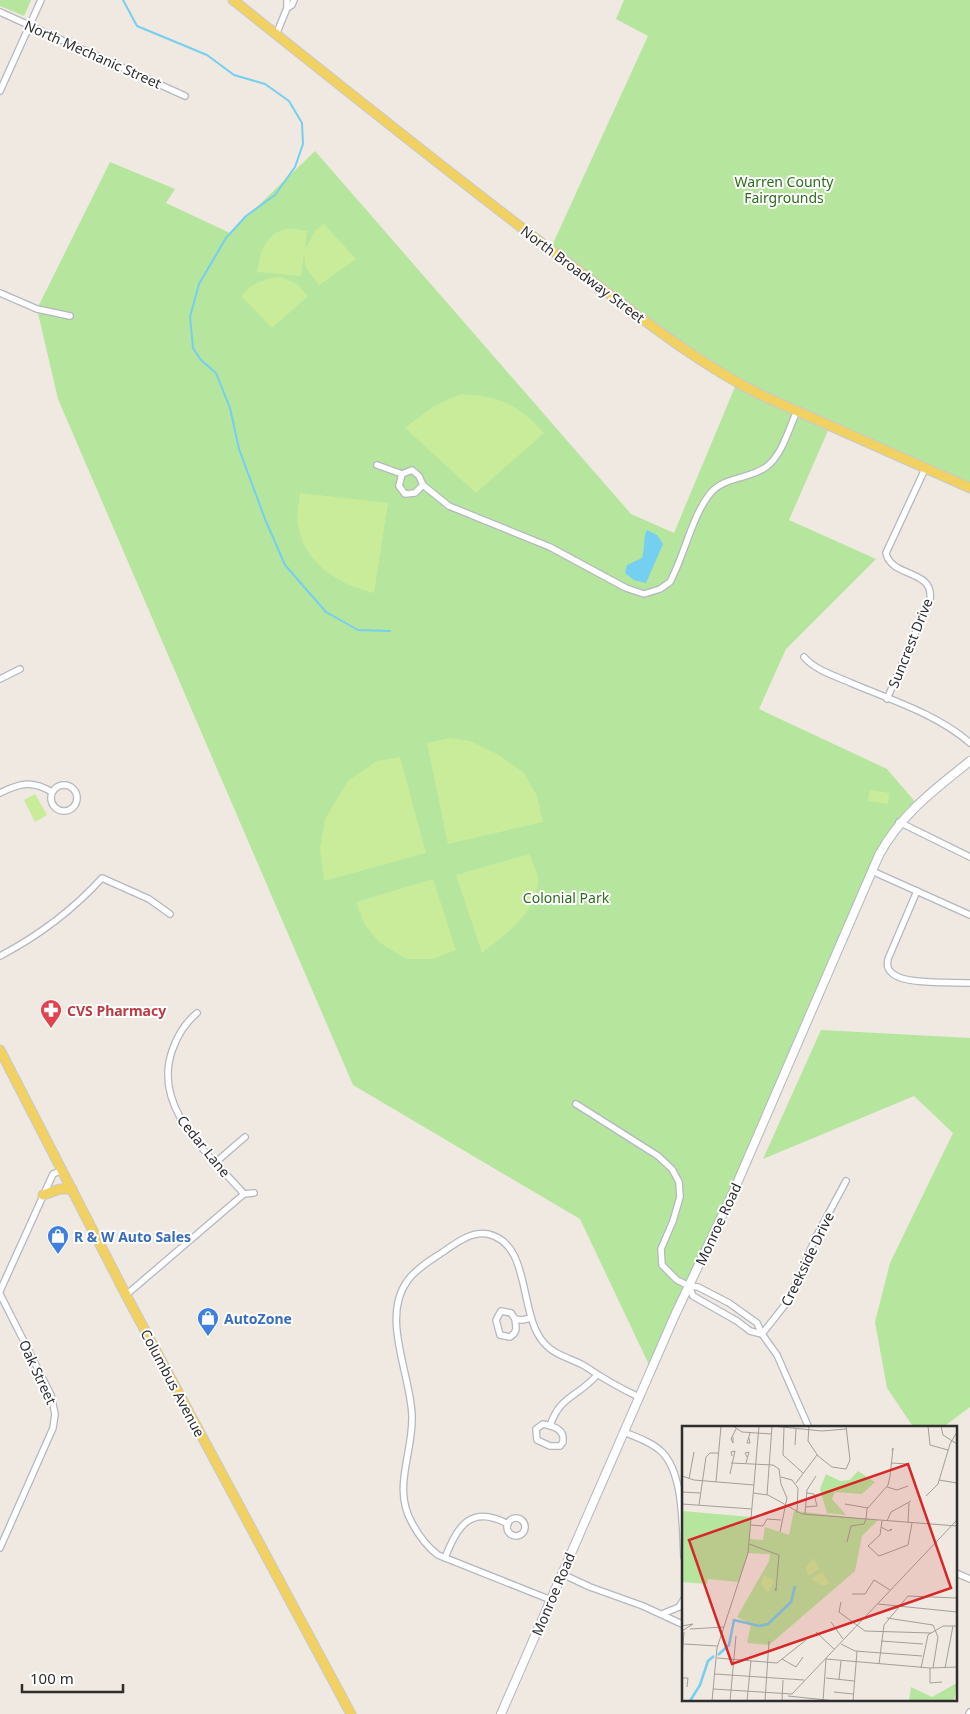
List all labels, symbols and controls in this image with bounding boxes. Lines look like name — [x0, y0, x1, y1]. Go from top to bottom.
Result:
street label: North Mechanic Street — [22, 15, 164, 93]
park label: Warren County Fairgrounds — [735, 172, 834, 207]
street label: North Broadway Street — [517, 221, 649, 327]
street label: Suncrest Drive — [883, 595, 937, 691]
park label: Colonial Park — [523, 888, 610, 907]
pharmacy icon: CVS Pharmacy — [39, 998, 63, 1029]
place label: CVS Pharmacy — [67, 1001, 166, 1020]
street label: Cedar Lane — [173, 1111, 235, 1181]
street label: Monroe Road — [691, 1180, 745, 1268]
street label: Creekside Drive — [776, 1209, 838, 1309]
shop icon: R & W Auto Sales — [46, 1224, 70, 1255]
place label: R & W Auto Sales — [74, 1227, 191, 1246]
shop icon: AutoZone — [196, 1306, 220, 1337]
place label: AutoZone — [224, 1309, 292, 1328]
street label: Columbus Avenue — [137, 1326, 209, 1440]
street label: Oak Street — [15, 1337, 61, 1407]
inset map — [682, 1426, 958, 1702]
street label: Monroe Road — [527, 1549, 579, 1639]
scale bar — [22, 1662, 124, 1694]
text: 100 m — [30, 1668, 74, 1688]

